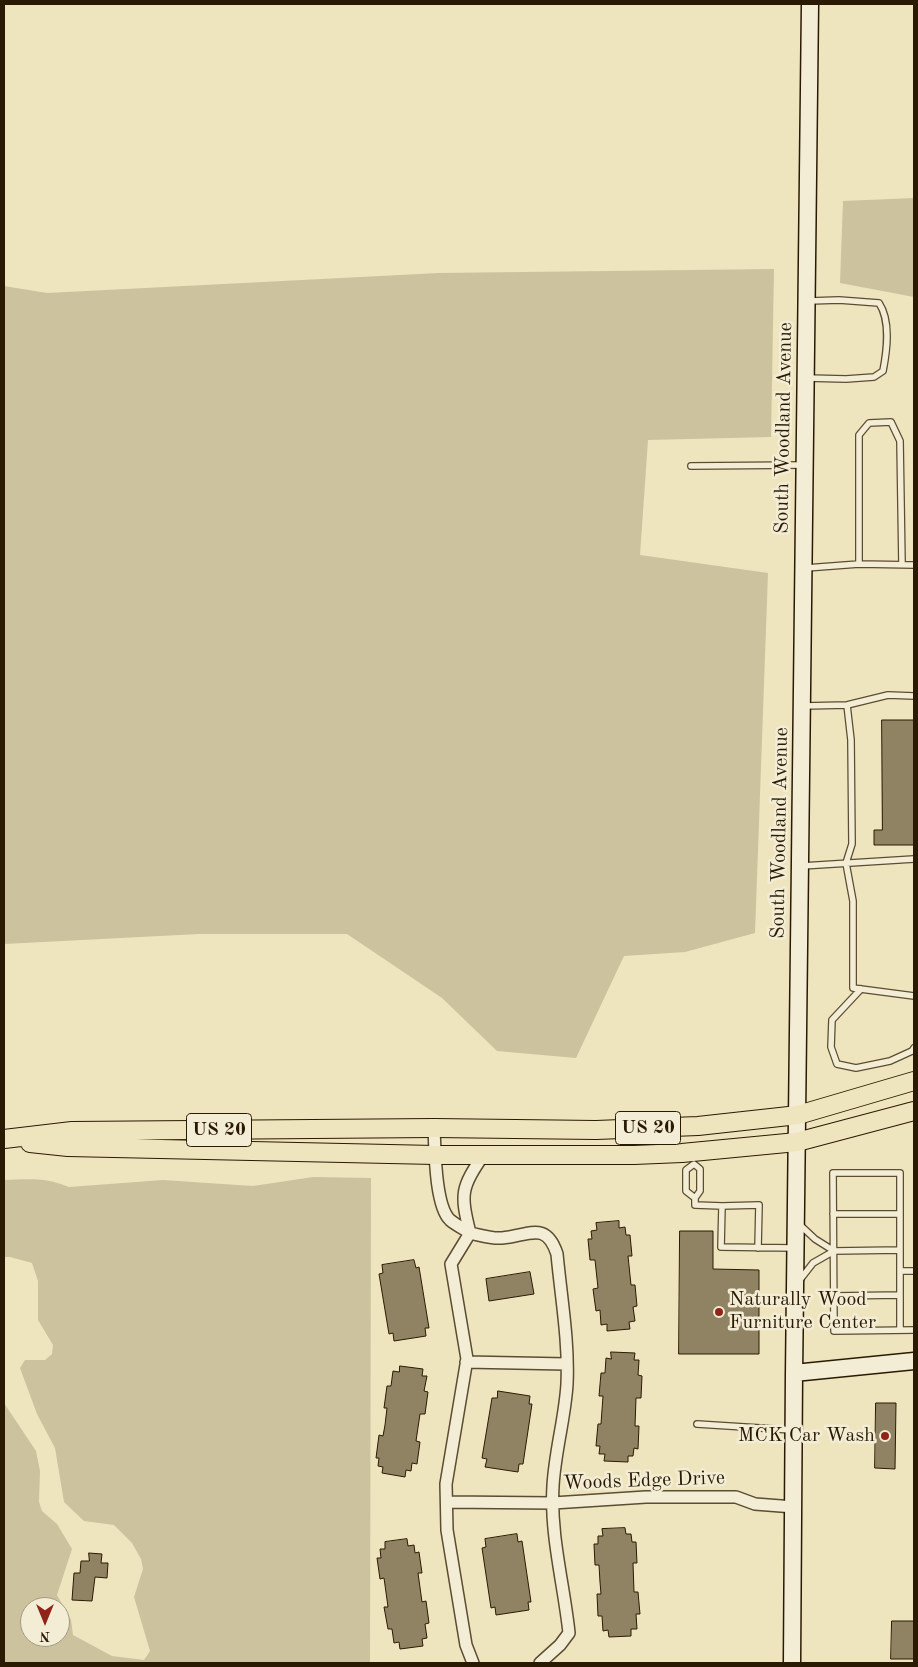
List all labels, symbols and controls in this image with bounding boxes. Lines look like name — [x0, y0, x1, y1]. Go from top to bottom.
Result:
street label: South Woodland Avenue — [770, 322, 798, 534]
street label: South Woodland Avenue — [766, 727, 794, 939]
road number: US 20 — [616, 1112, 680, 1144]
road number: US 20 — [186, 1114, 252, 1146]
place label: Naturally Wood Furniture Center — [729, 1288, 876, 1335]
marker: Naturally Wood Furniture Center — [713, 1306, 725, 1318]
place label: MCK Car Wash — [738, 1424, 875, 1448]
marker: MCK Car Wash — [879, 1430, 891, 1442]
street label: Woods Edge Drive — [563, 1466, 725, 1496]
north arrow — [20, 1597, 70, 1647]
text: N — [40, 1629, 50, 1643]

